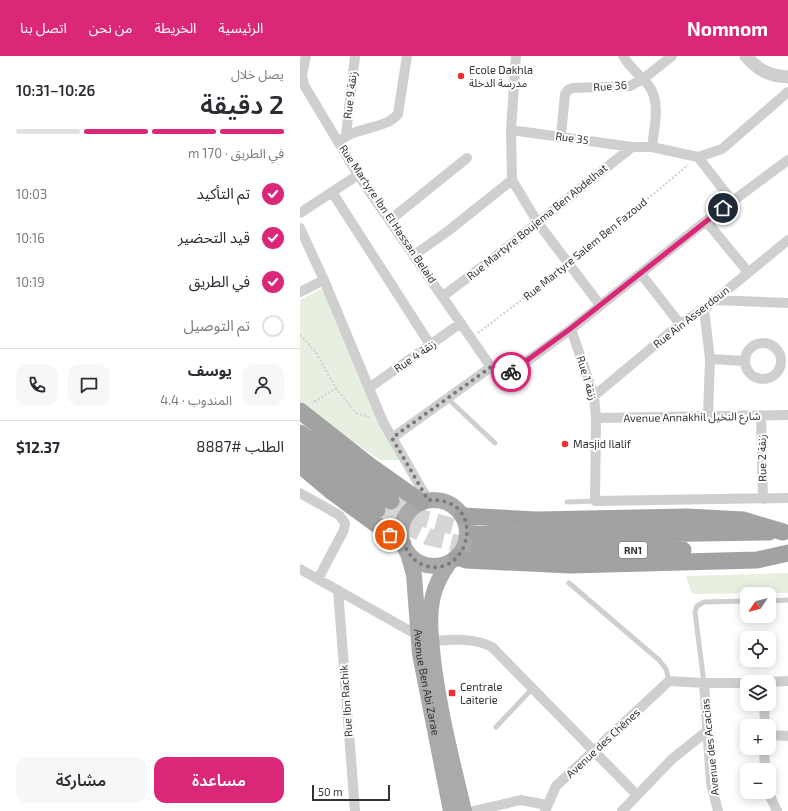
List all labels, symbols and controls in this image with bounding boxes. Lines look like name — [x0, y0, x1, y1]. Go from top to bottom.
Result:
text: Nomnom — [687, 17, 768, 40]
text: اتصل بنا — [20, 19, 67, 36]
text: من نحن — [89, 19, 132, 36]
text: الخريطة — [154, 19, 196, 36]
text: الرئيسية — [218, 19, 263, 36]
place label: Ecole Dakhla مدرسة الدخلة — [469, 63, 533, 90]
text: يصل خلال — [231, 66, 284, 82]
street label: Rue 9 زنقة — [340, 70, 360, 120]
marker: Ecole Dakhla مدرسة الدخلة — [456, 71, 466, 81]
street label: Rue 36 — [593, 78, 627, 93]
text: 10:26–10:31 — [16, 81, 95, 99]
text: 2 دقيقة — [200, 88, 284, 119]
street label: Rue 35 — [555, 129, 590, 146]
street label: Rue Martyre Ibn El Hassan Belaid — [337, 142, 440, 285]
text: في الطريق · 170 m — [188, 145, 284, 161]
street label: Rue Martyre Boujema Ben Abdelhat — [464, 161, 610, 283]
icon: check — [262, 183, 284, 205]
text: تم التأكيد — [197, 184, 250, 202]
text: 10:03 — [16, 186, 47, 202]
pin — [706, 191, 740, 225]
street label: Rue Martyre Salem Ben Fazoud — [520, 195, 649, 303]
icon: home — [712, 197, 734, 219]
icon: check — [262, 227, 284, 249]
text: قيد التحضير — [178, 228, 250, 246]
text: 10:16 — [16, 230, 45, 246]
icon: check — [262, 271, 284, 293]
text: في الطريق — [189, 272, 250, 290]
text: 10:19 — [16, 274, 45, 290]
street label: Rue Ain Asserdoun — [650, 283, 731, 350]
text: تم التوصيل — [184, 316, 250, 334]
street label: Rue 4 زنقة — [391, 336, 439, 376]
courier — [491, 352, 531, 392]
street label: Rue 1 زنقة — [574, 354, 600, 402]
text: يوسف — [188, 361, 232, 379]
icon: bike — [500, 361, 522, 383]
button: phone — [16, 364, 58, 406]
button: chat — [68, 364, 110, 406]
button: person — [242, 364, 284, 406]
text: المندوب · 4.4 — [160, 392, 232, 408]
street label: Avenue Annakhil شارع النخيل — [623, 409, 761, 426]
street label: Rue 2 زنقة — [755, 434, 769, 482]
text: الطلب #8887 — [196, 437, 284, 455]
place label: Masjid Ilalif — [573, 437, 632, 451]
text: $12.37 — [16, 438, 60, 456]
marker: Masjid Ilalif — [560, 439, 570, 449]
pin — [373, 518, 407, 552]
icon: bag — [379, 524, 401, 546]
road number: RN1 — [619, 542, 647, 558]
north arrow — [740, 587, 776, 623]
map controls — [740, 587, 776, 799]
street label: Avenue Ben Abi Zarae — [412, 629, 443, 736]
button: locate — [740, 631, 776, 667]
street label: Rue Ibn Rachik — [336, 664, 355, 738]
button: layers — [740, 675, 776, 711]
place label: Centrale Laiterie — [460, 680, 502, 706]
marker: Centrale Laiterie — [447, 688, 457, 698]
street label: Avenue des Acacias — [698, 698, 721, 796]
street label: Avenue des Chênes — [563, 705, 643, 780]
button: + — [740, 719, 776, 755]
button: مشاركة — [16, 757, 146, 803]
button: مساعدة — [154, 757, 284, 803]
button: − — [740, 763, 776, 799]
scale bar — [312, 783, 390, 802]
text: 50 m — [318, 785, 343, 798]

